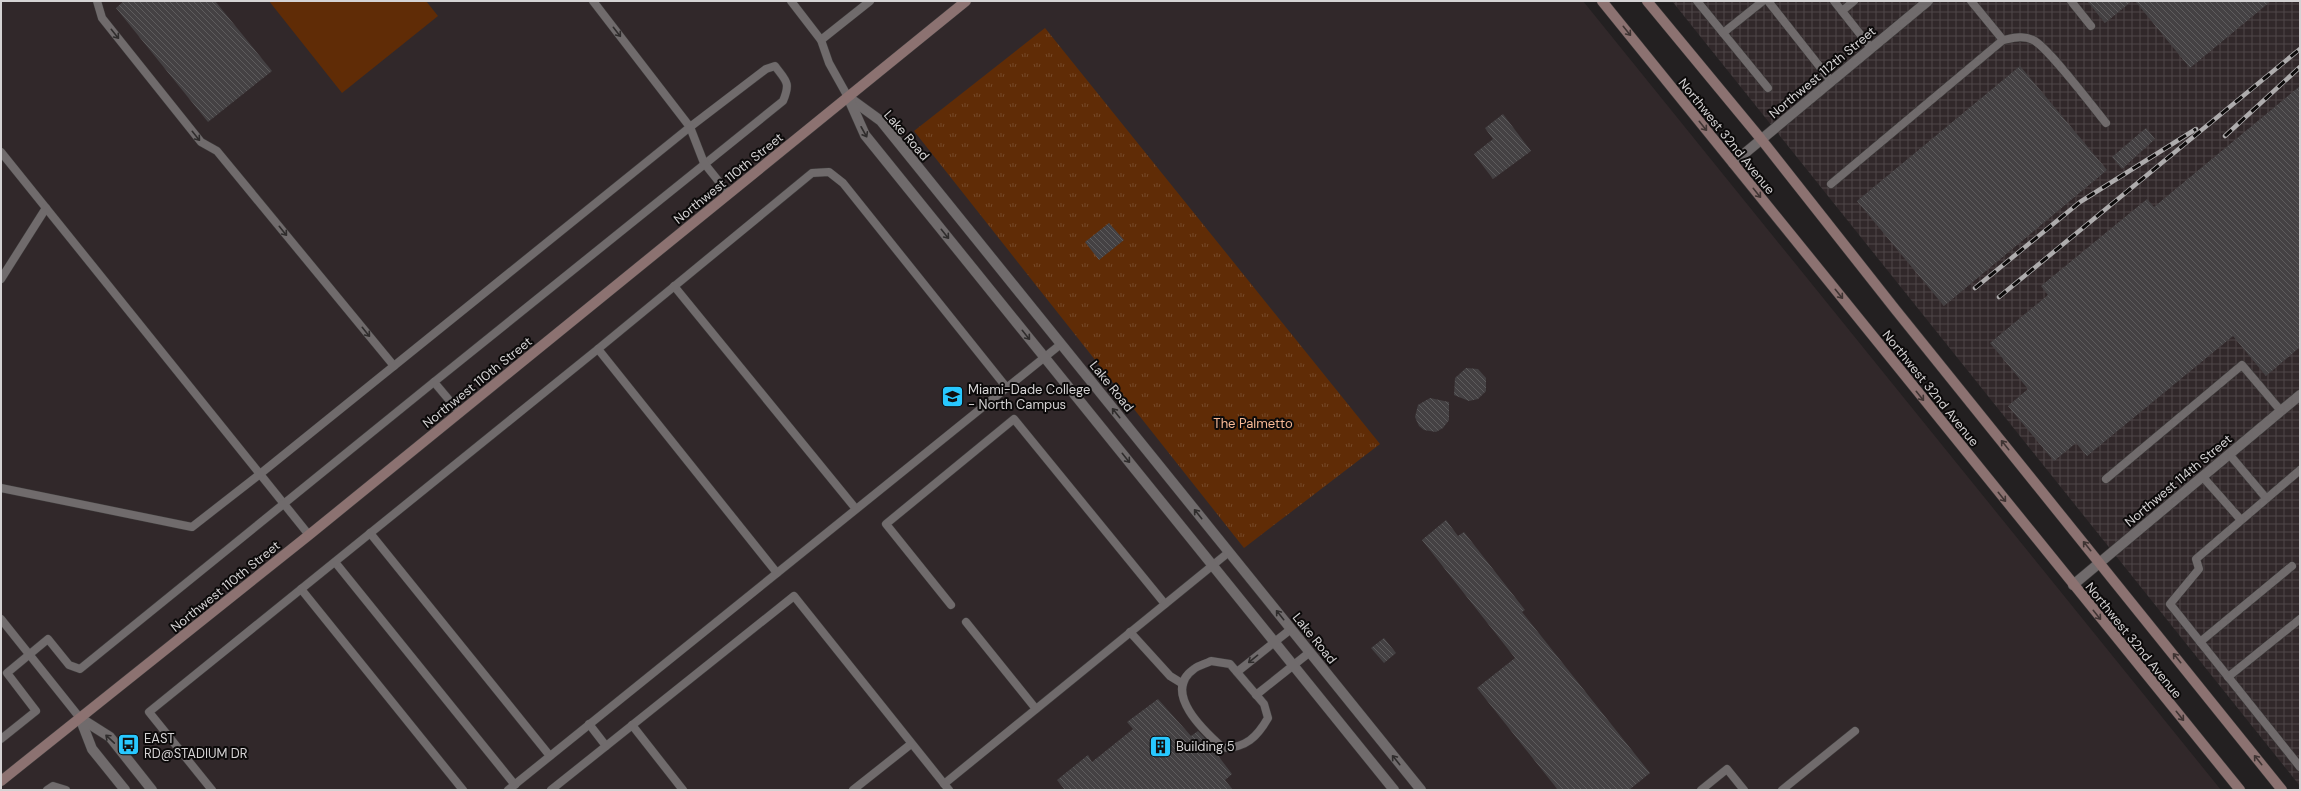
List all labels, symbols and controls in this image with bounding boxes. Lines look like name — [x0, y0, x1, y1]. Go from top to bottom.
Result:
street label: Northwest 112th Street — [1765, 23, 1879, 122]
one-way arrow — [612, 26, 621, 37]
one-way arrow — [1622, 26, 1631, 37]
one-way arrow — [111, 29, 120, 40]
street label: Northwest 32nd Avenue — [1675, 75, 1779, 198]
street label: Lake Road — [880, 107, 933, 164]
one-way arrow — [1699, 121, 1708, 132]
one-way arrow — [861, 126, 869, 138]
street label: Northwest 110th Street — [670, 129, 786, 228]
one-way arrow — [192, 131, 201, 142]
one-way arrow — [1753, 188, 1761, 199]
one-way arrow — [279, 226, 288, 237]
one-way arrow — [940, 229, 949, 239]
one-way arrow — [1834, 289, 1843, 300]
one-way arrow — [361, 326, 370, 337]
street label: Northwest 32nd Avenue — [1879, 327, 1983, 450]
one-way arrow — [1022, 330, 1031, 341]
street label: Northwest 110th Street — [419, 333, 535, 432]
street label: Lake Road — [1086, 357, 1137, 415]
place label: Miami-Dade College - North Campus — [968, 381, 1090, 413]
school or university icon: Miami-Dade College - North Campus — [939, 383, 965, 409]
one-way arrow — [1916, 390, 1924, 401]
one-way arrow — [1112, 407, 1121, 418]
park label: The Palmetto — [1213, 415, 1293, 432]
street label: Northwest 114th Street — [2121, 431, 2235, 530]
one-way arrow — [2000, 439, 2009, 450]
one-way arrow — [1121, 453, 1130, 464]
one-way arrow — [1997, 491, 2006, 502]
one-way arrow — [1194, 508, 1202, 519]
street label: Northwest 110th Street — [167, 537, 283, 636]
one-way arrow — [2082, 540, 2091, 551]
street label: Northwest 32nd Avenue — [2082, 579, 2186, 702]
one-way arrow — [1275, 609, 1284, 620]
street label: Lake Road — [1289, 609, 1340, 667]
one-way arrow — [2093, 610, 2102, 621]
one-way arrow — [2172, 653, 2181, 664]
one-way arrow — [1248, 655, 1258, 664]
one-way arrow — [2175, 710, 2184, 721]
place label: EAST RD@STADIUM DR — [144, 730, 248, 762]
bus stop icon: EAST RD@STADIUM DR — [115, 732, 141, 758]
building icon: Building 5 — [1148, 733, 1174, 759]
one-way arrow — [105, 734, 115, 743]
place label: Building 5 — [1176, 738, 1235, 755]
one-way arrow — [1392, 754, 1401, 765]
one-way arrow — [2254, 754, 2262, 765]

